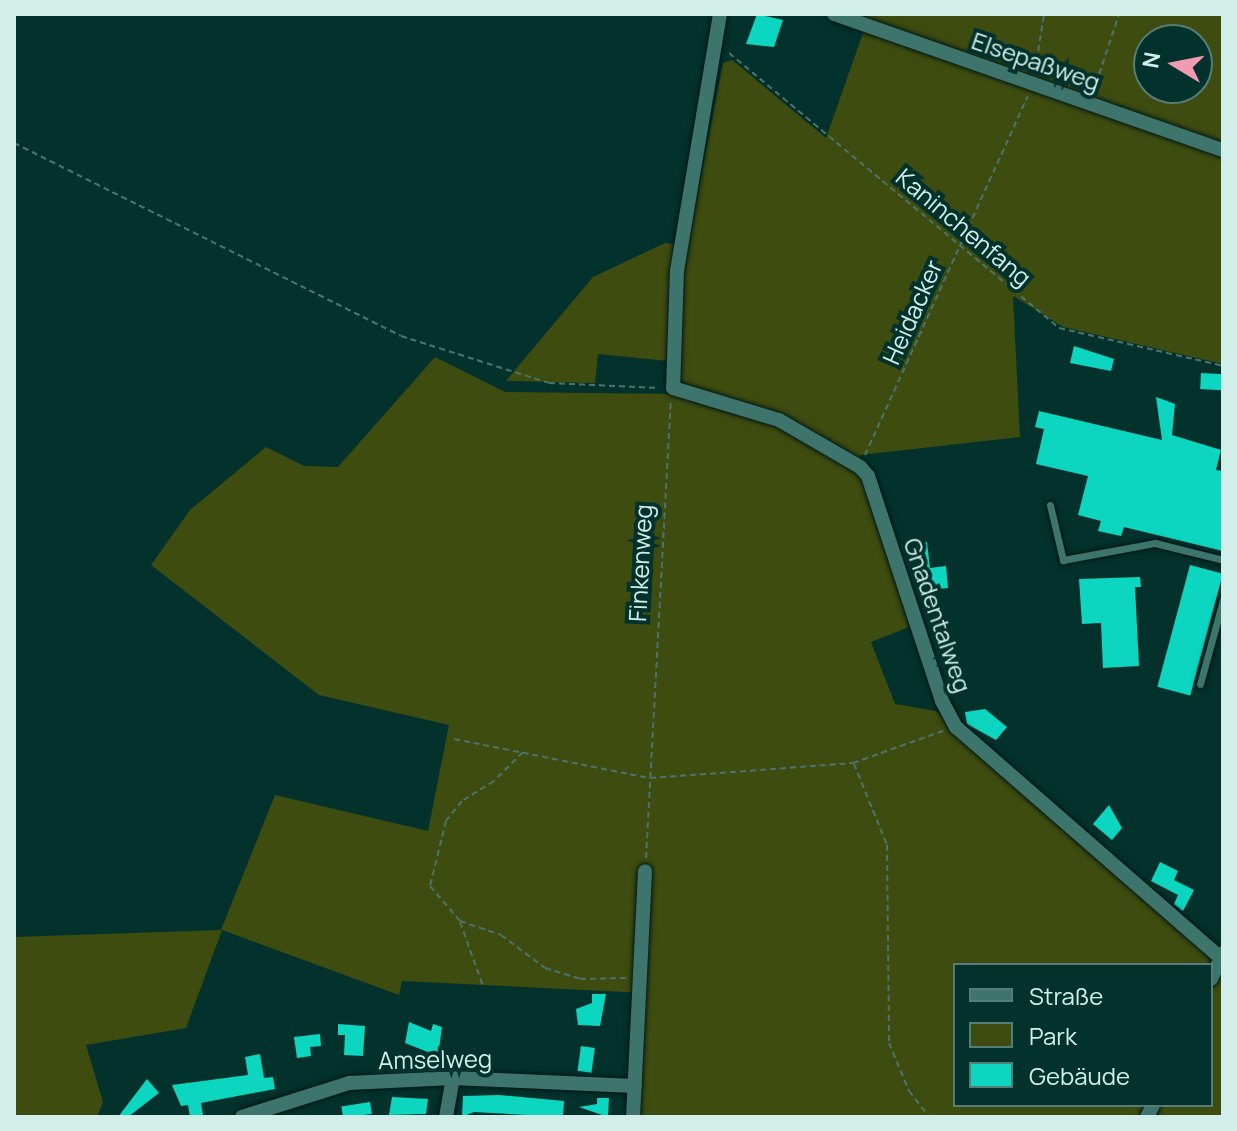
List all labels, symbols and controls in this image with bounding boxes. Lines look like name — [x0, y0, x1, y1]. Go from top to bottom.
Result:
north arrow — [1133, 24, 1213, 104]
street label: Elsepaßweg — [968, 26, 1104, 96]
text: N — [1135, 50, 1167, 71]
street label: Kaninchenfang — [891, 162, 1037, 292]
street label: Heidacker — [876, 255, 948, 369]
street label: Finkenweg — [623, 503, 657, 623]
street label: Gnadentalweg — [898, 534, 978, 696]
legend — [953, 963, 1213, 1107]
text: Straße — [1029, 979, 1103, 1012]
text: Park — [1029, 1019, 1077, 1052]
street label: Amselweg — [378, 1044, 492, 1074]
text: Gebäude — [1029, 1059, 1130, 1092]

